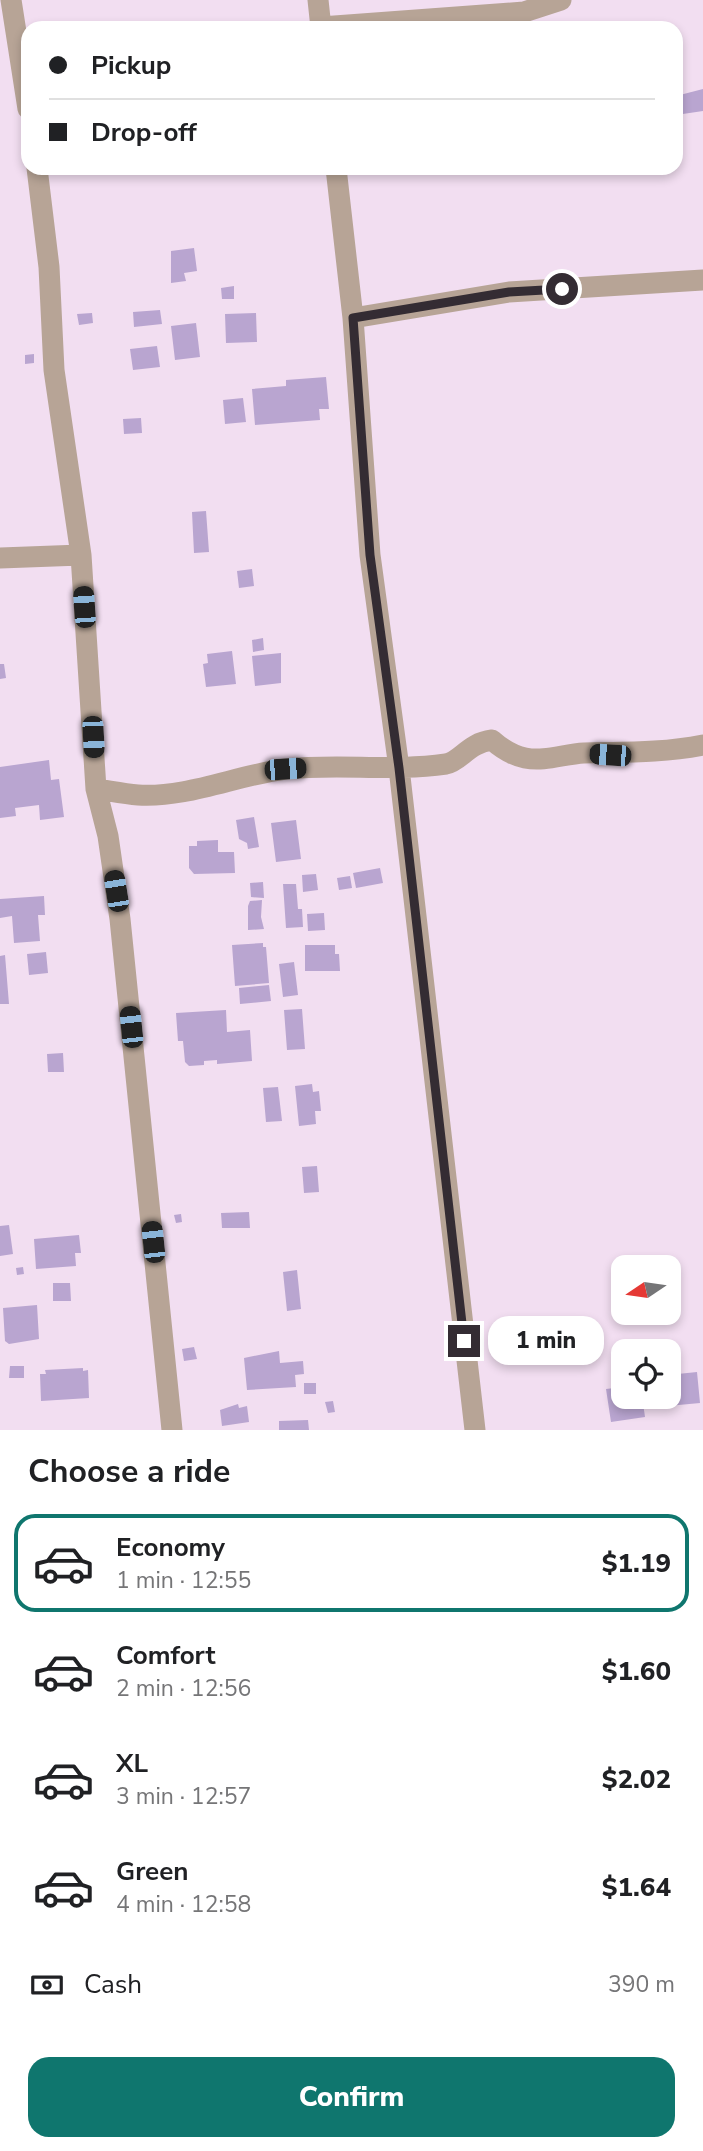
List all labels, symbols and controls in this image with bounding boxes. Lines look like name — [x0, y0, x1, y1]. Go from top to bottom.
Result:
text: Pickup — [91, 48, 171, 83]
text: Drop-off — [91, 115, 197, 150]
route start — [546, 273, 578, 305]
car — [73, 585, 96, 629]
car — [82, 715, 105, 759]
car — [589, 743, 632, 767]
car — [264, 757, 307, 781]
car — [103, 869, 130, 913]
car — [119, 1005, 144, 1049]
car — [141, 1220, 166, 1264]
north arrow — [611, 1255, 681, 1325]
map controls — [611, 1255, 681, 1409]
callout: 1 min — [489, 1316, 604, 1366]
route end — [448, 1325, 480, 1357]
text: 1 min — [516, 1325, 576, 1356]
button: locate — [611, 1339, 681, 1409]
text: Choose a ride — [28, 1450, 230, 1493]
text: Economy — [116, 1530, 225, 1565]
icon: car — [32, 1532, 95, 1595]
text: $1.19 — [602, 1546, 671, 1581]
text: 1 min · 12:55 — [116, 1565, 251, 1596]
text: Comfort — [116, 1638, 216, 1673]
icon: car — [32, 1640, 95, 1703]
text: $1.60 — [602, 1654, 671, 1689]
text: 2 min · 12:56 — [116, 1673, 251, 1704]
text: XL — [116, 1746, 148, 1781]
icon: car — [32, 1748, 95, 1811]
text: $2.02 — [602, 1762, 671, 1797]
text: 3 min · 12:57 — [116, 1781, 251, 1812]
text: Green — [116, 1854, 189, 1889]
icon: car — [32, 1856, 95, 1919]
text: $1.64 — [602, 1870, 671, 1905]
text: 4 min · 12:58 — [116, 1889, 251, 1920]
icon: cash — [28, 1966, 66, 2004]
text: Cash — [84, 1967, 142, 2002]
text: 390 m — [608, 1969, 675, 2000]
button: Confirm — [28, 2057, 675, 2137]

